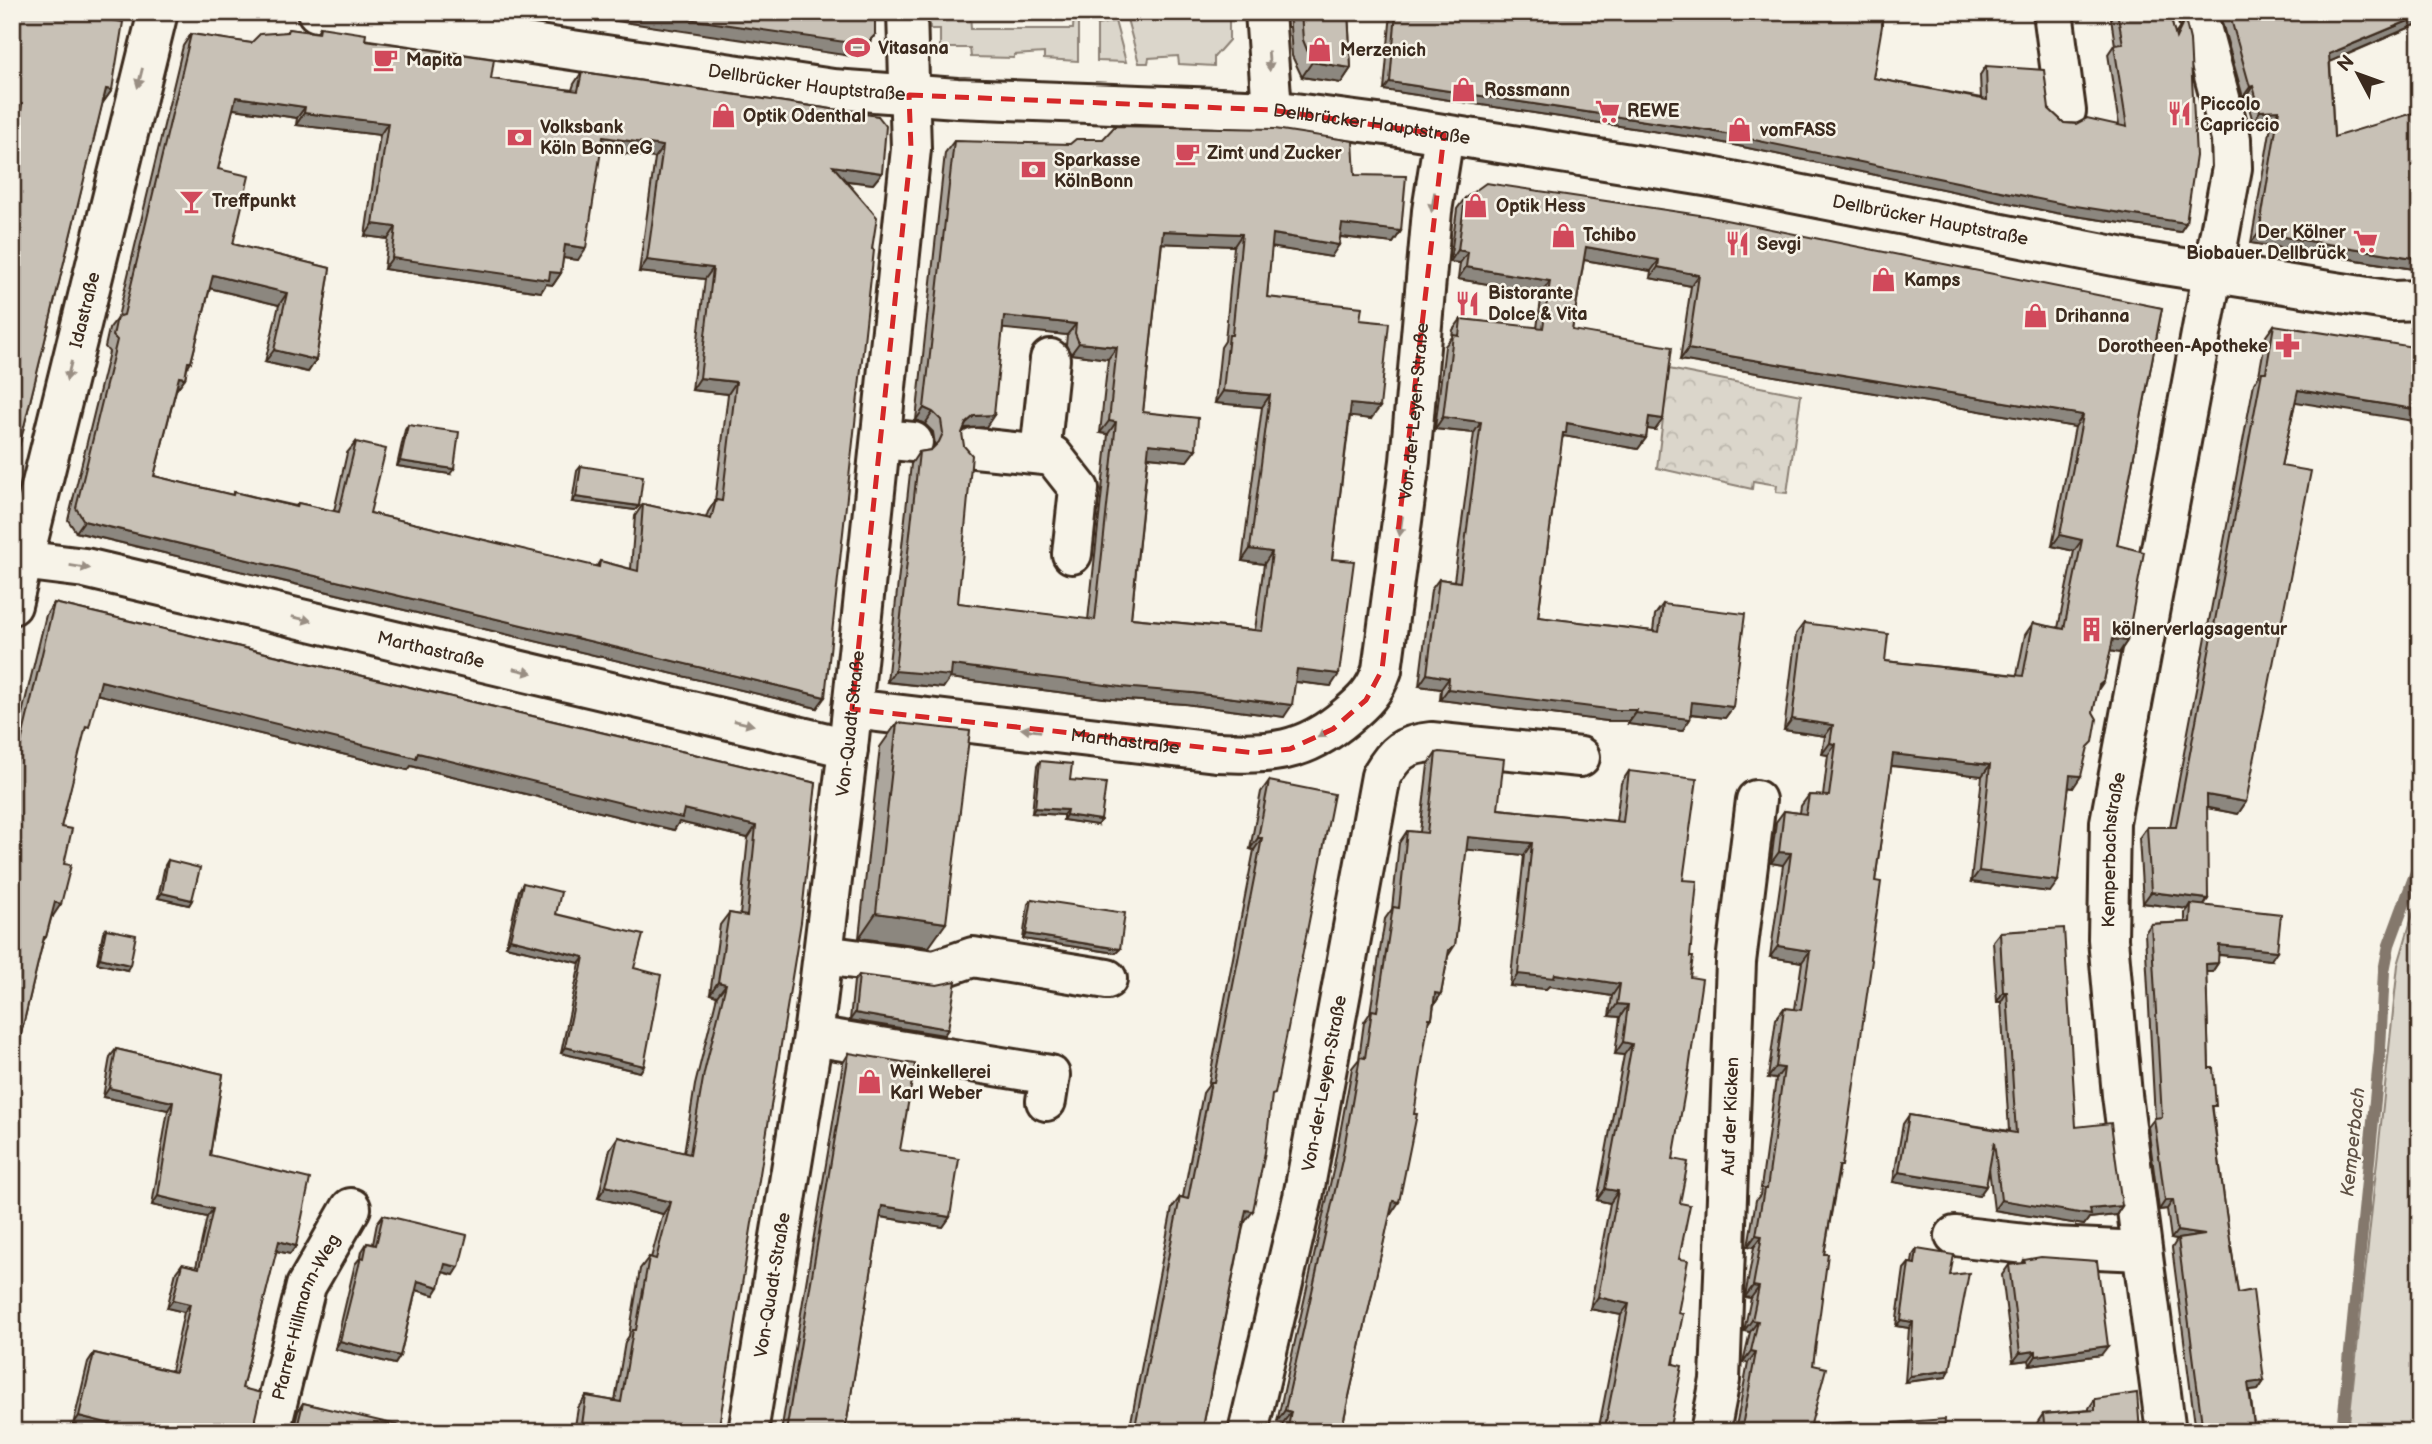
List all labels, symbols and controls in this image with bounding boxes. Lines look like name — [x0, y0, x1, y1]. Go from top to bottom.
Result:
sports icon: Vitasana — [844, 34, 872, 62]
shop icon: Merzenich — [1306, 36, 1334, 64]
place label: Vitasana — [878, 38, 949, 59]
north arrow — [2324, 38, 2394, 108]
place label: Merzenich — [1340, 40, 1426, 61]
cafe icon: Mapita — [372, 46, 400, 74]
place label: Mapita — [406, 50, 463, 71]
one-way arrow — [1263, 50, 1274, 72]
text: N — [2333, 51, 2360, 77]
street label: Dellbrücker Hauptstraße — [707, 60, 907, 105]
one-way arrow — [134, 67, 145, 89]
shop icon: Rossmann — [1450, 76, 1478, 104]
place label: Rossmann — [1484, 80, 1570, 101]
place label: Piccolo Capriccio — [2200, 94, 2279, 136]
supermarket icon: REWE — [1593, 97, 1621, 125]
street label: Dellbrücker Hauptstraße — [1272, 100, 1472, 149]
restaurant icon: Piccolo Capriccio — [2166, 100, 2194, 128]
place label: REWE — [1627, 101, 1680, 122]
shop icon: Optik Odenthal — [709, 102, 737, 130]
place label: Optik Odenthal — [743, 106, 866, 127]
shop icon: vomFASS — [1726, 116, 1754, 144]
place label: Volksbank Köln Bonn eG — [540, 117, 653, 159]
place label: vomFASS — [1759, 120, 1836, 141]
bank icon: Volksbank Köln Bonn eG — [506, 123, 534, 151]
cafe icon: Zimt und Zucker — [1173, 139, 1201, 167]
place label: Zimt und Zucker — [1207, 143, 1342, 164]
place label: Sparkasse KölnBonn — [1054, 150, 1140, 192]
bank icon: Sparkasse KölnBonn — [1020, 156, 1048, 184]
bar icon: Treffpunkt — [178, 187, 206, 215]
place label: Treffpunkt — [212, 191, 296, 212]
one-way arrow — [1427, 191, 1438, 213]
street label: Dellbrücker Hauptstraße — [1831, 191, 2030, 250]
shop icon: Optik Hess — [1462, 192, 1490, 220]
place label: Optik Hess — [1496, 196, 1586, 217]
shop icon: Tchibo — [1549, 221, 1577, 249]
place label: Der Kölner Biobauer Dellbrück — [2186, 222, 2347, 264]
place label: Tchibo — [1583, 225, 1636, 246]
supermarket icon: Der Kölner Biobauer Dellbrück — [2352, 228, 2380, 256]
restaurant icon: Sevgi — [1723, 230, 1751, 258]
place label: Sevgi — [1757, 234, 1801, 255]
shop icon: Kamps — [1870, 266, 1898, 294]
street label: Idastraße — [66, 269, 105, 350]
place label: Kamps — [1904, 270, 1961, 291]
place label: Bistorante Dolce & Vita — [1488, 283, 1588, 325]
restaurant icon: Bistorante Dolce & Vita — [1454, 289, 1482, 317]
shop icon: Drihanna — [2021, 302, 2049, 330]
place label: Drihanna — [2055, 306, 2130, 327]
street label: Von-der-Leyen-Straße — [1395, 321, 1433, 502]
pharmacy icon: Dorotheen-Apotheke — [2274, 332, 2302, 360]
place label: Dorotheen-Apotheke — [2098, 336, 2268, 357]
one-way arrow — [63, 360, 74, 382]
one-way arrow — [1396, 515, 1407, 537]
one-way arrow — [69, 562, 91, 573]
one-way arrow — [291, 614, 313, 625]
building icon: kölnerverlagsagentur — [2078, 615, 2106, 643]
place label: kölnerverlagsagentur — [2112, 619, 2288, 640]
street label: Marthastraße — [375, 627, 487, 673]
street label: Von-Quadt-Straße — [832, 649, 869, 798]
one-way arrow — [512, 666, 534, 677]
one-way arrow — [733, 718, 755, 729]
one-way arrow — [1020, 725, 1042, 736]
street label: Marthastraße — [1069, 725, 1181, 759]
one-way arrow — [1317, 725, 1336, 738]
street label: Kemperbachstraße — [2098, 770, 2130, 928]
street label: Von-der-Leyen-Straße — [1298, 993, 1351, 1173]
street label: Auf der Kicken — [1718, 1057, 1743, 1176]
place label: Weinkellerei Karl Weber — [890, 1062, 991, 1104]
shop icon: Weinkellerei Karl Weber — [856, 1068, 884, 1096]
water label: Kemperbach — [2336, 1086, 2371, 1198]
street label: Von-Quadt-Straße — [750, 1211, 795, 1359]
street label: Pfarrer-Hillmann-Weg — [268, 1230, 345, 1402]

